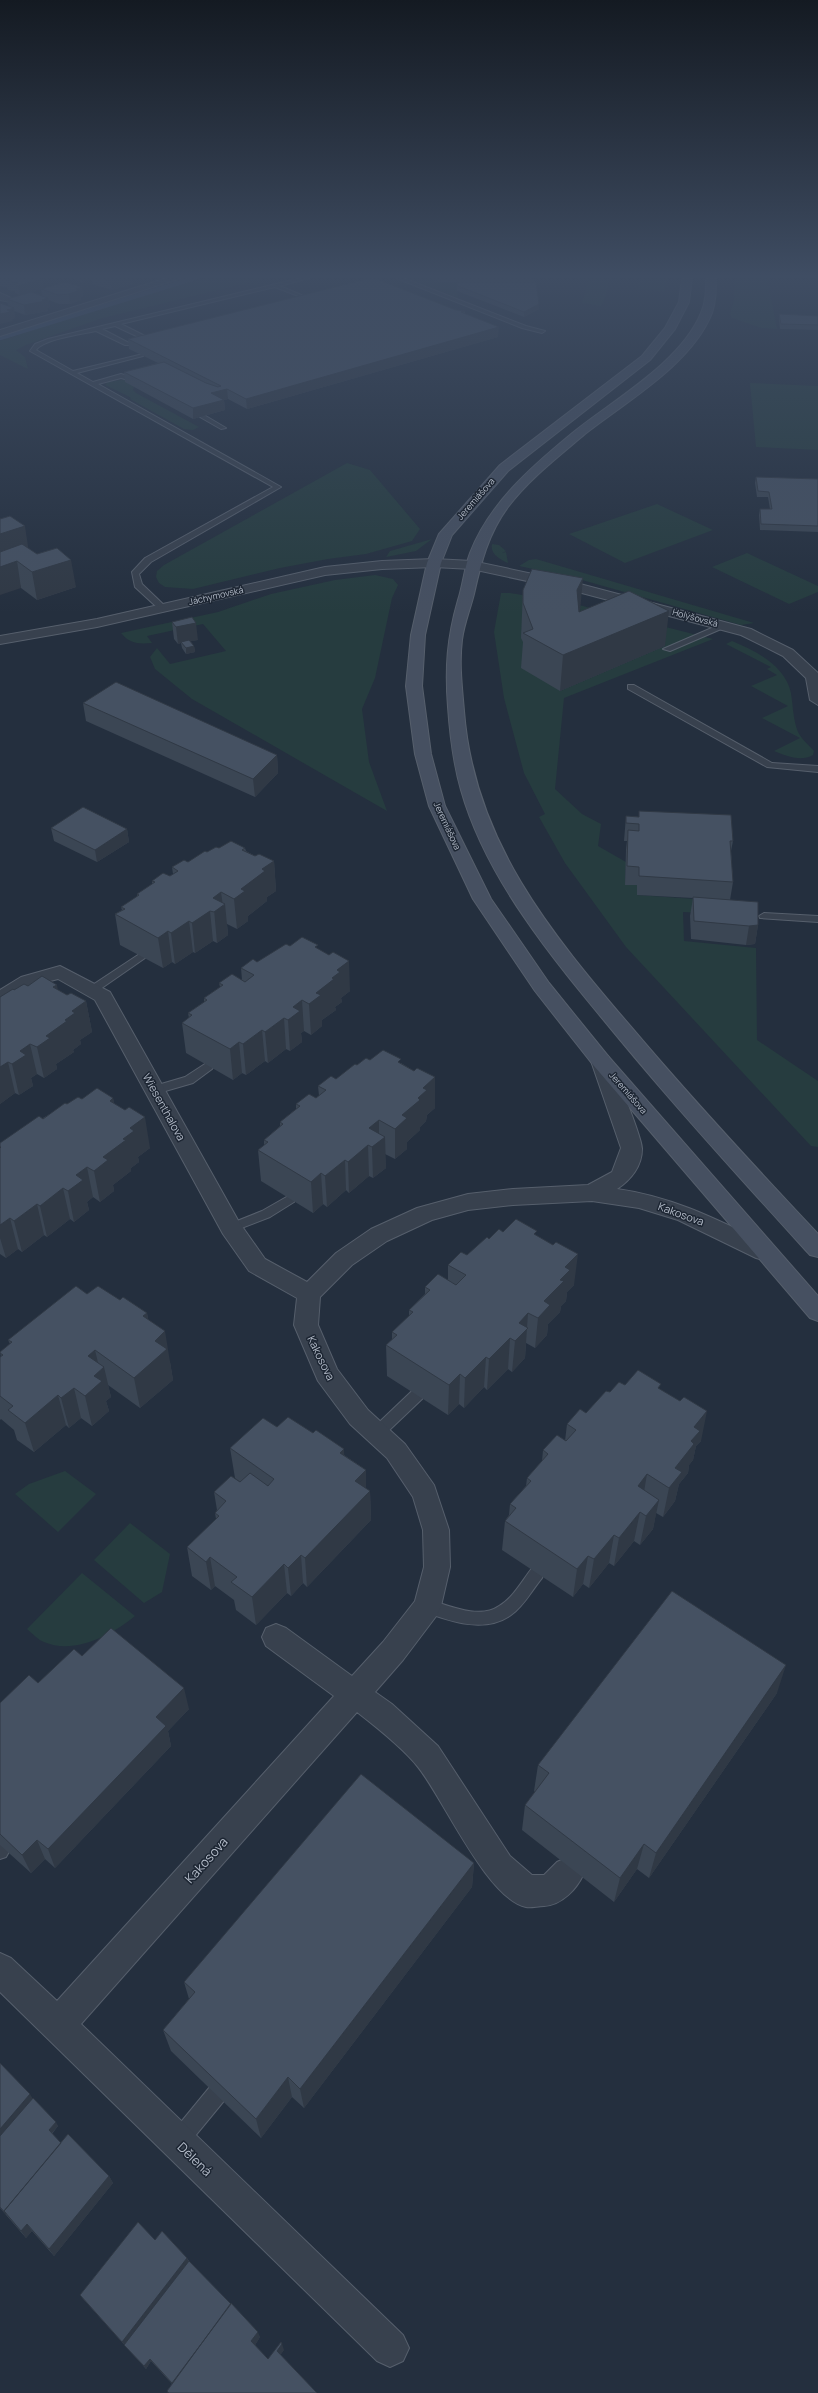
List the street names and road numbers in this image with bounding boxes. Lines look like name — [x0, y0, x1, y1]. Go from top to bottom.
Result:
street label: Jeremiášova — [454, 475, 497, 522]
street label: Jáchymovská — [187, 583, 244, 608]
street label: Holýšovská — [671, 605, 719, 630]
street label: Jeremiášova — [431, 800, 464, 852]
street label: Jeremiášova — [607, 1069, 650, 1116]
street label: Wiesenthalova — [140, 1070, 189, 1143]
street label: Kakosova — [656, 1198, 706, 1229]
street label: Kakosova — [304, 1333, 339, 1383]
street label: Kakosova — [180, 1833, 232, 1887]
street label: Dělená — [174, 2138, 216, 2180]

